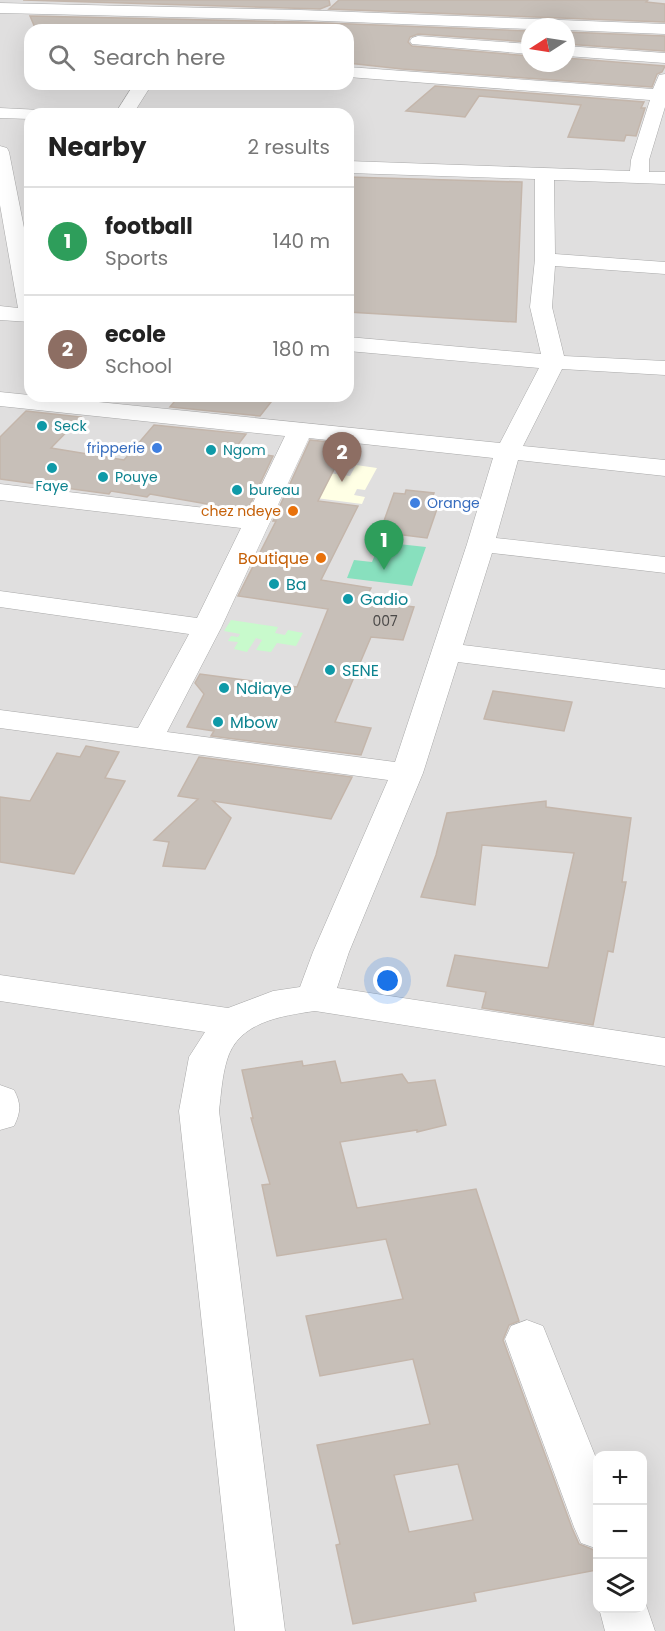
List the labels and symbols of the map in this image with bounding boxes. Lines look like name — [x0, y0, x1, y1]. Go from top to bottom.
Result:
north arrow — [521, 18, 575, 72]
place label: Seck — [54, 416, 87, 436]
marker: Seck — [35, 419, 49, 433]
pin: 2 — [322, 432, 362, 482]
place label: fripperie — [87, 438, 145, 458]
place label: Ngom — [223, 440, 266, 460]
marker: fripperie — [150, 441, 164, 455]
marker: Ngom — [204, 443, 218, 457]
marker: Faye — [45, 461, 59, 475]
place label: Pouye — [115, 467, 158, 487]
marker: Pouye — [96, 470, 110, 484]
place label: Faye — [35, 476, 69, 496]
place label: bureau — [249, 480, 300, 500]
marker: bureau — [230, 483, 244, 497]
place label: Orange — [427, 493, 480, 513]
marker: Orange — [408, 496, 422, 510]
place label: chez ndeye — [201, 501, 281, 521]
marker: chez ndeye — [286, 504, 300, 518]
pin: 1 — [364, 520, 404, 570]
place label: Boutique — [238, 547, 309, 570]
marker: Boutique — [314, 551, 328, 565]
place label: Ba — [286, 573, 307, 596]
marker: Ba — [267, 577, 281, 591]
place label: Gadio — [360, 588, 408, 611]
marker: Gadio — [341, 592, 355, 606]
house number: 007 — [372, 611, 398, 631]
place label: SENE — [342, 659, 379, 682]
marker: SENE — [323, 663, 337, 677]
place label: Ndiaye — [236, 677, 292, 700]
marker: Ndiaye — [217, 681, 231, 695]
place label: Mbow — [230, 711, 278, 734]
marker: Mbow — [211, 715, 225, 729]
your location — [373, 966, 402, 995]

